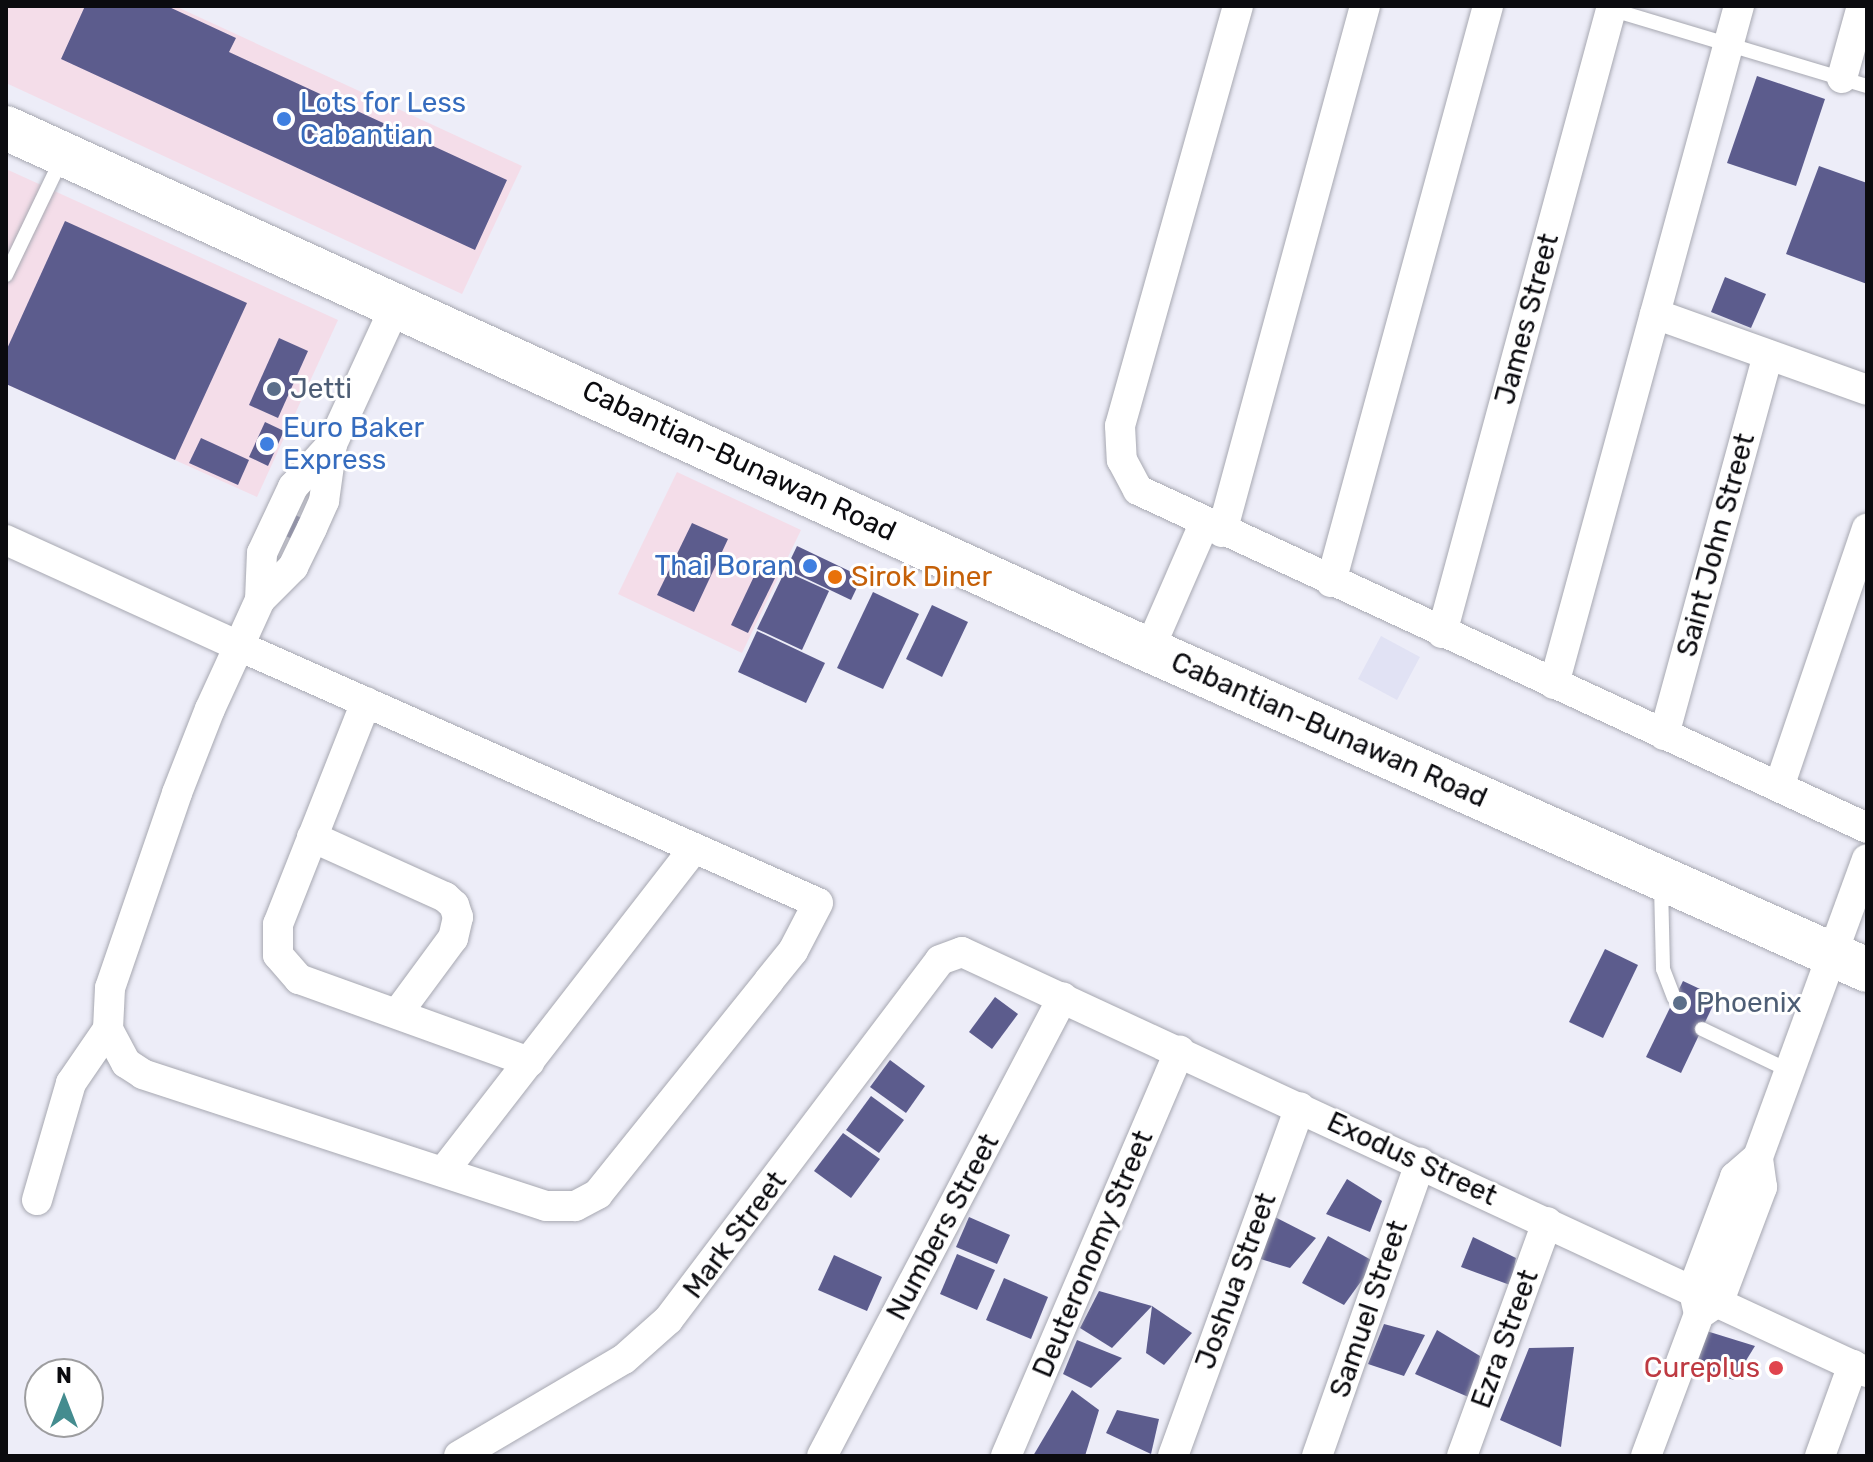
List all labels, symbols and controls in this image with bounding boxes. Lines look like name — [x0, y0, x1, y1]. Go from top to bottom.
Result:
place label: Lots for Less Cabantian — [300, 86, 467, 152]
marker: Lots for Less Cabantian — [275, 110, 293, 128]
street label: James Street — [1488, 230, 1566, 408]
place label: Jetti — [290, 372, 352, 406]
street label: Cabantian-Bunawan Road — [577, 373, 901, 549]
marker: Jetti — [265, 380, 283, 398]
place label: Euro Baker Express — [283, 411, 424, 477]
street label: Saint John Street — [1670, 430, 1762, 660]
marker: Euro Baker Express — [258, 435, 276, 453]
place label: Thai Boran — [655, 549, 794, 583]
marker: Thai Boran — [801, 557, 819, 575]
place label: Sirok Diner — [851, 560, 992, 594]
marker: Sirok Diner — [826, 568, 844, 586]
street label: Cabantian-Bunawan Road — [1166, 645, 1492, 815]
place label: Phoenix — [1696, 986, 1802, 1020]
marker: Phoenix — [1671, 994, 1689, 1012]
street label: Exodus Street — [1322, 1105, 1502, 1213]
street label: Deuteronomy Street — [1026, 1125, 1160, 1383]
street label: Numbers Street — [880, 1128, 1006, 1326]
street label: Mark Street — [676, 1165, 794, 1305]
street label: Joshua Street — [1189, 1188, 1283, 1374]
street label: Samuel Street — [1323, 1216, 1415, 1402]
street label: Ezra Street — [1464, 1265, 1546, 1413]
place label: Cureplus — [1644, 1351, 1760, 1385]
north arrow — [24, 1358, 104, 1438]
marker: Cureplus — [1767, 1359, 1785, 1377]
text: N — [56, 1362, 72, 1389]

